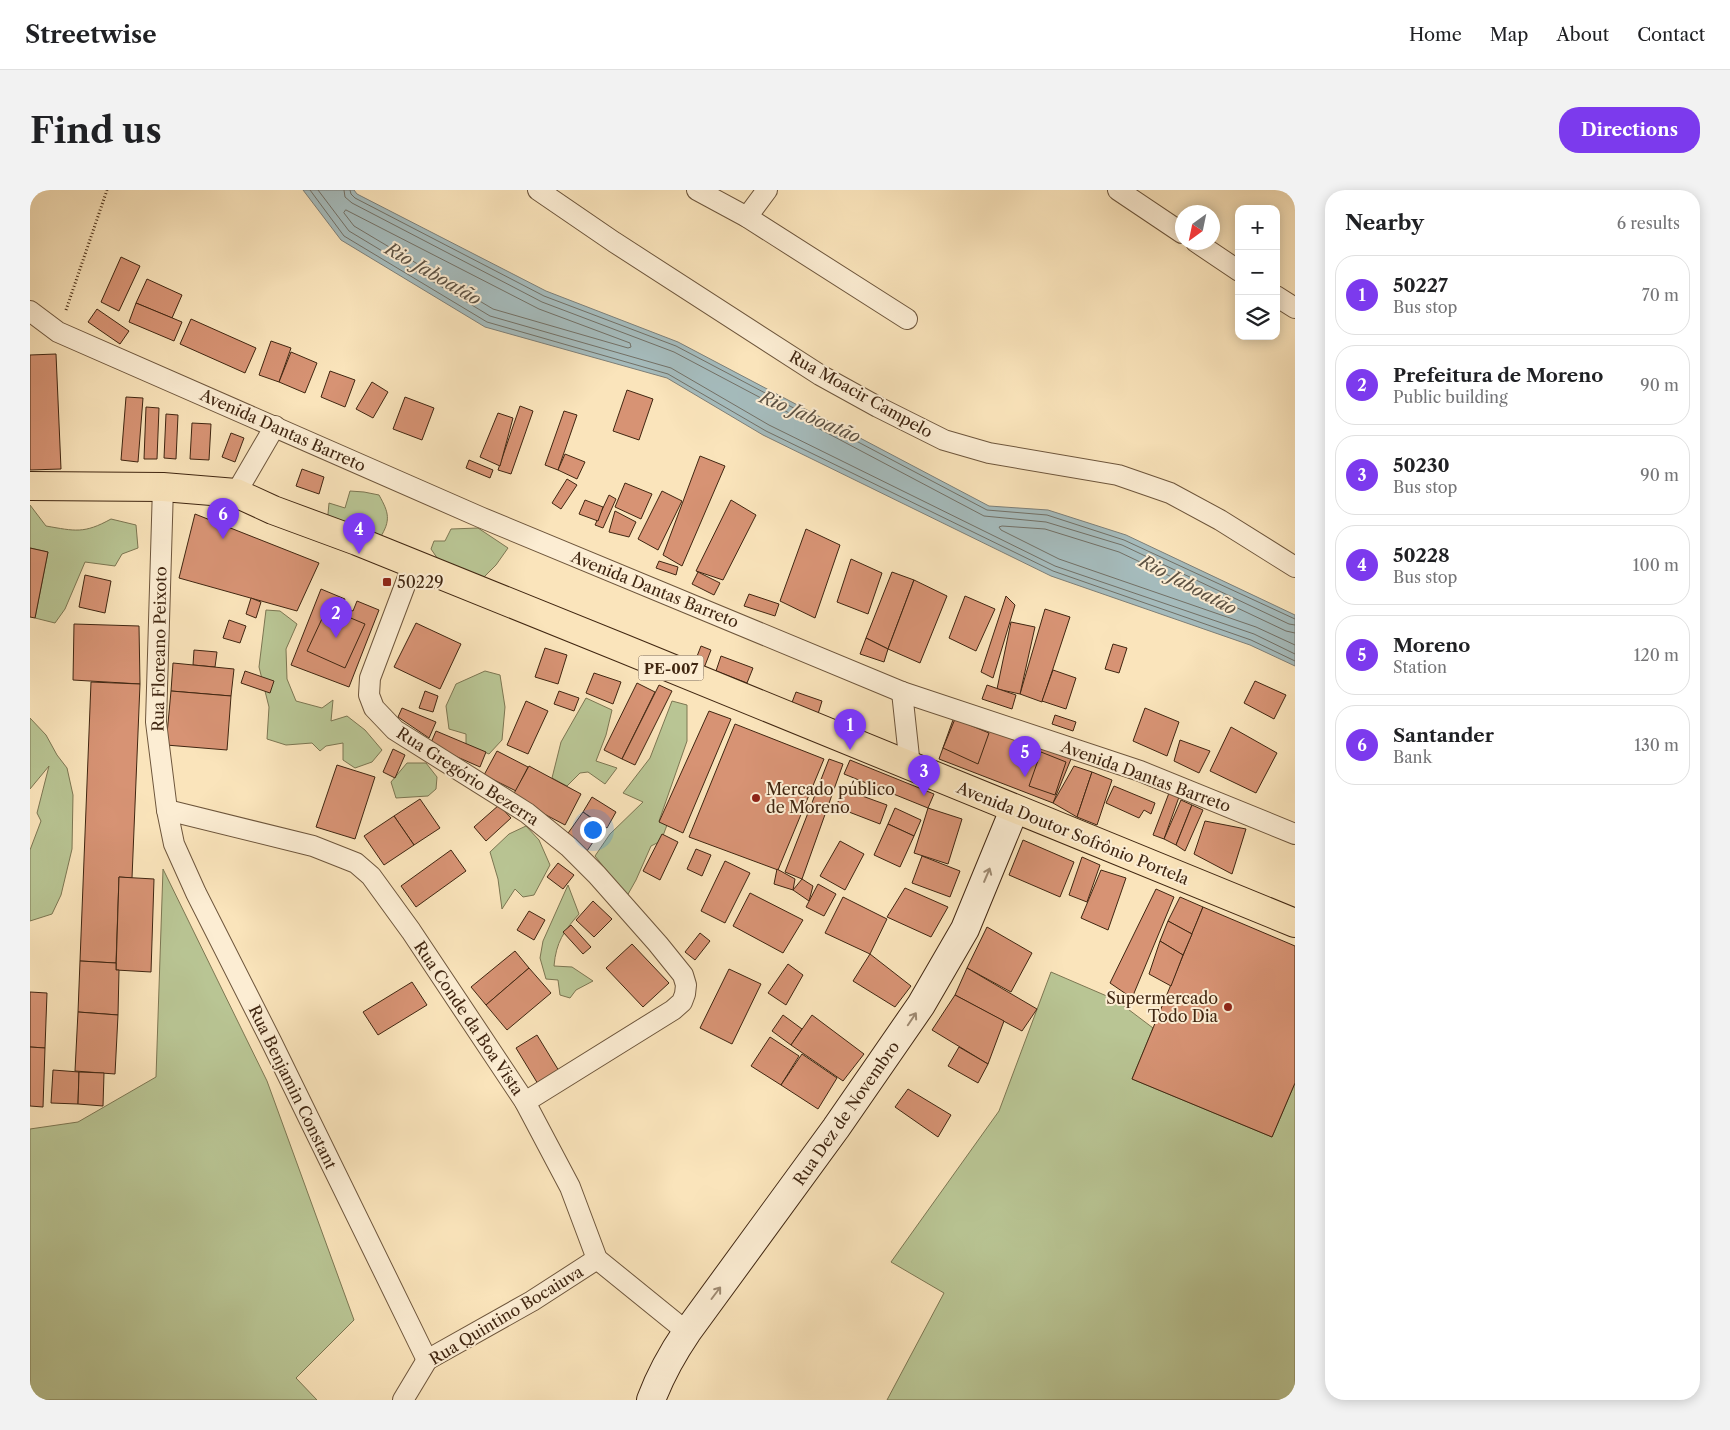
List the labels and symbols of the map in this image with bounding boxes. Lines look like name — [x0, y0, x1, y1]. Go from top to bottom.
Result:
north arrow — [1175, 205, 1220, 250]
water label: Rio Jaboatão — [379, 237, 485, 310]
street label: Rua Moacir Campelo — [786, 346, 936, 442]
street label: Avenida Dantas Barreto — [196, 384, 369, 476]
water label: Rio Jaboatão — [755, 385, 864, 448]
pin: 6 — [207, 498, 239, 539]
pin: 4 — [343, 513, 375, 554]
street label: Avenida Dantas Barreto — [567, 546, 742, 632]
water label: Rio Jaboatão — [1134, 549, 1240, 620]
street label: Rua Floreano Peixoto — [148, 566, 170, 732]
place label: 50229 — [397, 572, 444, 592]
marker: 50229 — [381, 576, 393, 588]
pin: 2 — [320, 597, 352, 638]
road number: PE-007 — [638, 656, 704, 680]
pin: 1 — [834, 709, 866, 750]
street label: Rua Gregório Bezerra — [393, 723, 543, 830]
pin: 5 — [1009, 736, 1041, 777]
street label: Avenida Dantas Barreto — [1057, 736, 1234, 816]
pin: 3 — [908, 755, 940, 796]
street label: Avenida Doutor Sofrônio Portela — [953, 777, 1193, 889]
place label: Mercado público de Moreno — [766, 779, 895, 817]
marker: Mercado público de Moreno — [750, 792, 762, 804]
your location — [580, 817, 606, 843]
one-way arrow — [983, 868, 993, 883]
street label: Rua Conde da Boa Vista — [410, 937, 528, 1099]
place label: Supermercado Todo Dia — [1106, 988, 1219, 1026]
marker: Supermercado Todo Dia — [1222, 1001, 1234, 1013]
street label: Rua Benjamin Constant — [245, 1002, 342, 1173]
one-way arrow — [907, 1012, 917, 1026]
street label: Rua Dez de Novembro — [789, 1037, 904, 1189]
street label: Rua Quintino Bocaiuva — [426, 1261, 587, 1369]
one-way arrow — [710, 1287, 721, 1300]

